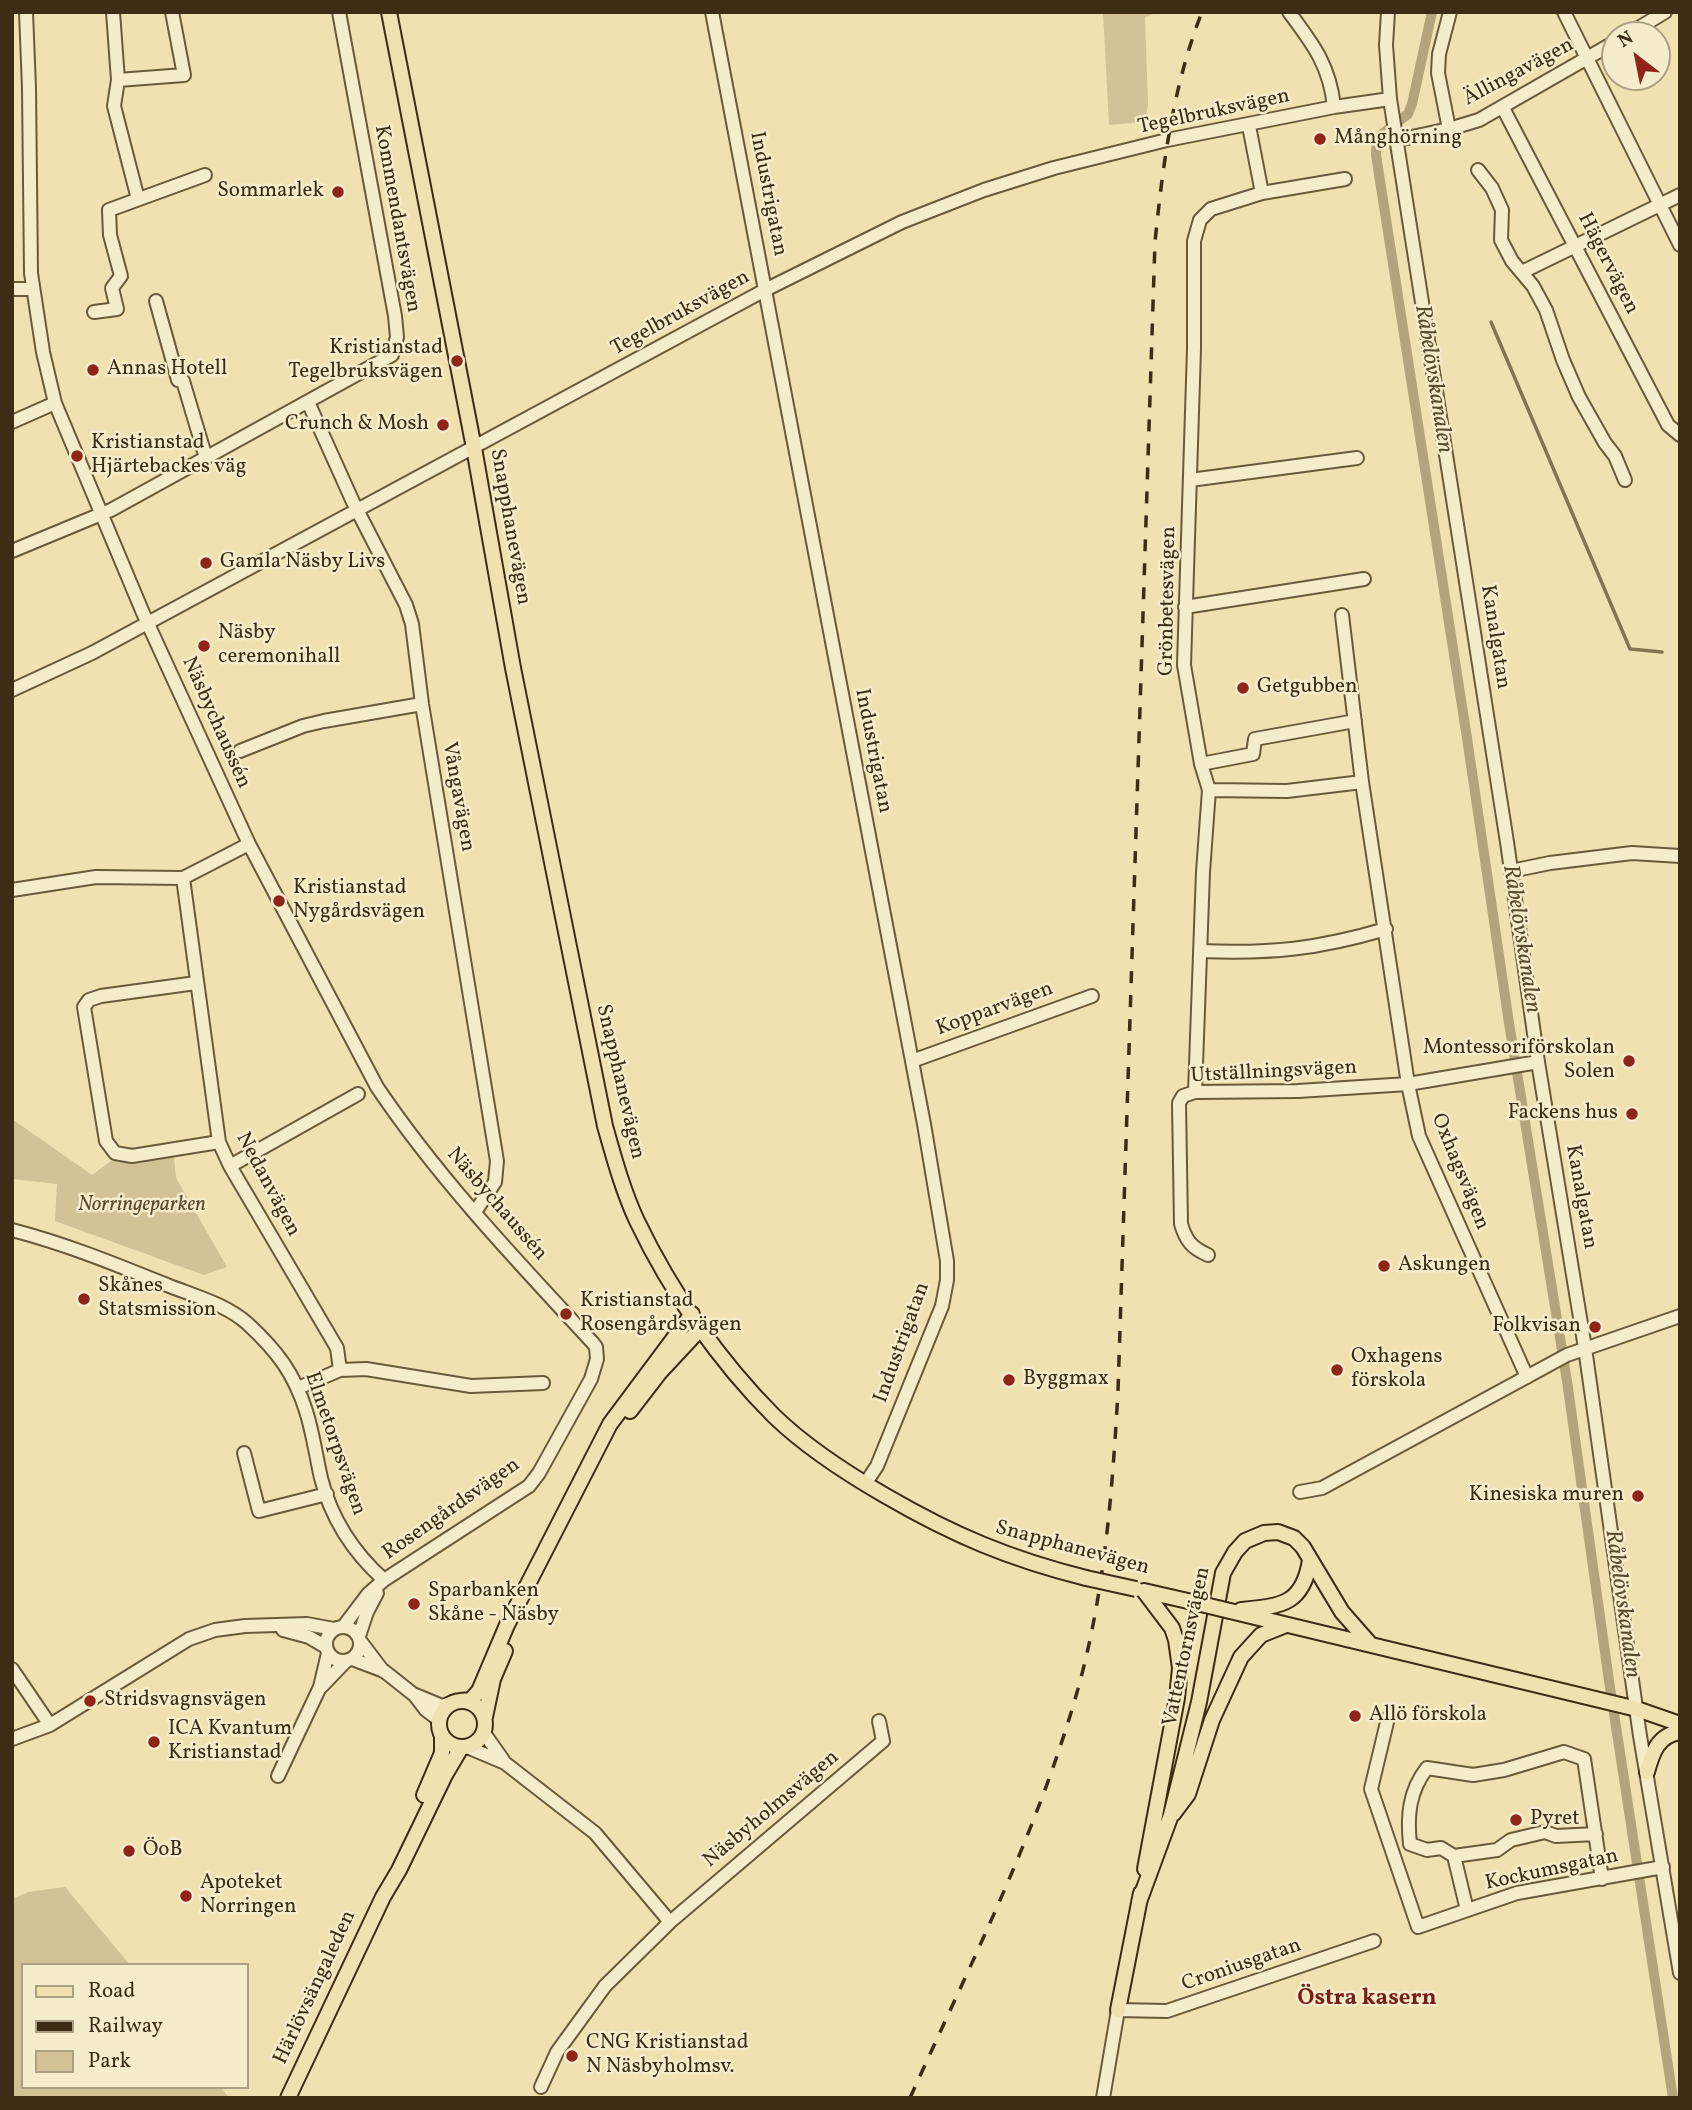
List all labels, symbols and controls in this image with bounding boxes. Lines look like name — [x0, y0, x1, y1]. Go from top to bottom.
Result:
north arrow — [1601, 21, 1671, 91]
text: N — [1613, 25, 1639, 55]
street label: Ällingavägen — [1459, 33, 1579, 113]
street label: Tegelbruksvägen — [1136, 85, 1292, 141]
street label: Kommendantsvägen — [367, 123, 425, 315]
place label: Månghörning — [1334, 126, 1462, 152]
street label: Industrigatan — [743, 130, 791, 258]
marker: Månghörning — [1312, 131, 1328, 147]
place label: Sommarlek — [217, 179, 324, 205]
marker: Sommarlek — [330, 184, 346, 200]
street label: Hägervägen — [1571, 209, 1643, 319]
street label: Tegelbruksvägen — [607, 265, 755, 363]
water label: Råbelövskanalen — [1407, 303, 1457, 455]
place label: Kristianstad Tegelbruksvägen — [288, 336, 443, 386]
marker: Kristianstad Tegelbruksvägen — [449, 353, 465, 369]
place label: Annas Hotell — [107, 357, 227, 383]
marker: Annas Hotell — [85, 362, 101, 378]
place label: Crunch & Mosh — [285, 412, 429, 438]
marker: Crunch & Mosh — [435, 417, 451, 433]
place label: Kristianstad Hjärtebackes väg — [91, 431, 246, 481]
street label: Snapphanevägen — [483, 447, 535, 607]
marker: Kristianstad Hjärtebackes väg — [69, 448, 85, 464]
street label: Grönbetesvägen — [1155, 526, 1183, 676]
place label: Gamla Näsby Livs — [220, 550, 385, 576]
marker: Gamla Näsby Livs — [198, 555, 214, 571]
street label: Kanalgatan — [1473, 583, 1515, 691]
place label: Näsby ceremonihall — [218, 621, 340, 671]
marker: Näsby ceremonihall — [196, 638, 212, 654]
street label: Näsbychaussén — [175, 653, 255, 793]
place label: Getgubben — [1257, 675, 1358, 701]
marker: Getgubben — [1235, 680, 1251, 696]
street label: Industrigatan — [848, 687, 896, 815]
street label: Vångavägen — [435, 740, 479, 854]
water label: Råbelövskanalen — [1495, 863, 1545, 1015]
place label: Kristianstad Nygårdsvägen — [293, 876, 425, 926]
marker: Kristianstad Nygårdsvägen — [271, 893, 287, 909]
street label: Kopparvägen — [933, 977, 1057, 1043]
street label: Snapphanevägen — [589, 1002, 649, 1162]
place label: Montessoriförskolan Solen — [1423, 1036, 1615, 1086]
marker: Montessoriförskolan Solen — [1621, 1053, 1637, 1069]
street label: Utställningsvägen — [1190, 1056, 1358, 1090]
place label: Fackens hus — [1508, 1101, 1618, 1127]
marker: Fackens hus — [1624, 1106, 1640, 1122]
street label: Oxhagsvägen — [1424, 1110, 1494, 1234]
street label: Nedanvägen — [229, 1129, 305, 1241]
street label: Näsbychaussén — [440, 1143, 552, 1267]
street label: Kanalgatan — [1558, 1143, 1602, 1251]
park label: Norringeparken — [78, 1193, 206, 1219]
place label: Askungen — [1398, 1253, 1491, 1279]
marker: Askungen — [1376, 1258, 1392, 1274]
place label: Skånes Statsmission — [98, 1274, 216, 1324]
street label: Industrigatan — [870, 1279, 936, 1407]
place label: Kristianstad Rosengårdsvägen — [580, 1289, 742, 1339]
marker: Skånes Statsmission — [76, 1291, 92, 1307]
marker: Kristianstad Rosengårdsvägen — [558, 1306, 574, 1322]
place label: Folkvisan — [1492, 1314, 1581, 1340]
marker: Folkvisan — [1587, 1319, 1603, 1335]
place label: Oxhagens förskola — [1351, 1345, 1442, 1395]
marker: Oxhagens förskola — [1329, 1362, 1345, 1378]
place label: Byggmax — [1023, 1367, 1109, 1393]
street label: Elmetorpsvägen — [298, 1369, 370, 1519]
marker: Byggmax — [1001, 1372, 1017, 1388]
street label: Rosengårdsvägen — [379, 1453, 525, 1567]
place label: Kinesiska muren — [1469, 1483, 1624, 1509]
marker: Kinesiska muren — [1630, 1488, 1646, 1504]
street label: Snapphanevägen — [992, 1516, 1152, 1582]
water label: Råbelövskanalen — [1597, 1528, 1645, 1680]
street label: Vattentornsvägen — [1159, 1565, 1217, 1729]
place label: Sparbanken Skåne - Näsby — [428, 1579, 559, 1629]
marker: Sparbanken Skåne - Näsby — [406, 1596, 422, 1612]
place label: Stridsvagnsvägen — [104, 1688, 267, 1714]
marker: Stridsvagnsvägen — [82, 1693, 98, 1709]
place label: Allö förskola — [1369, 1703, 1487, 1729]
marker: Allö förskola — [1347, 1708, 1363, 1724]
place label: ICA Kvantum Kristianstad — [168, 1717, 292, 1767]
marker: ICA Kvantum Kristianstad — [146, 1734, 162, 1750]
street label: Näsbyholmsvägen — [699, 1746, 845, 1874]
place label: Pyret — [1530, 1807, 1580, 1833]
marker: Pyret — [1508, 1812, 1524, 1828]
place label: ÖoB — [143, 1838, 183, 1864]
marker: ÖoB — [121, 1843, 137, 1859]
street label: Kockumsgatan — [1483, 1845, 1621, 1897]
place label: Apoteket Norringen — [200, 1871, 296, 1921]
marker: Apoteket Norringen — [178, 1888, 194, 1904]
street label: Härlövsängaleden — [269, 1907, 363, 2069]
street label: Croniusgatan — [1179, 1934, 1305, 1998]
legend — [21, 1963, 248, 2089]
text: Road — [88, 1977, 135, 2006]
district label: Östra kasern — [1297, 1986, 1437, 2014]
text: Railway — [88, 2012, 163, 2041]
place label: CNG Kristianstad N Näsbyholmsv. — [586, 2031, 749, 2081]
text: Park — [88, 2047, 131, 2076]
marker: CNG Kristianstad N Näsbyholmsv. — [564, 2048, 580, 2064]

